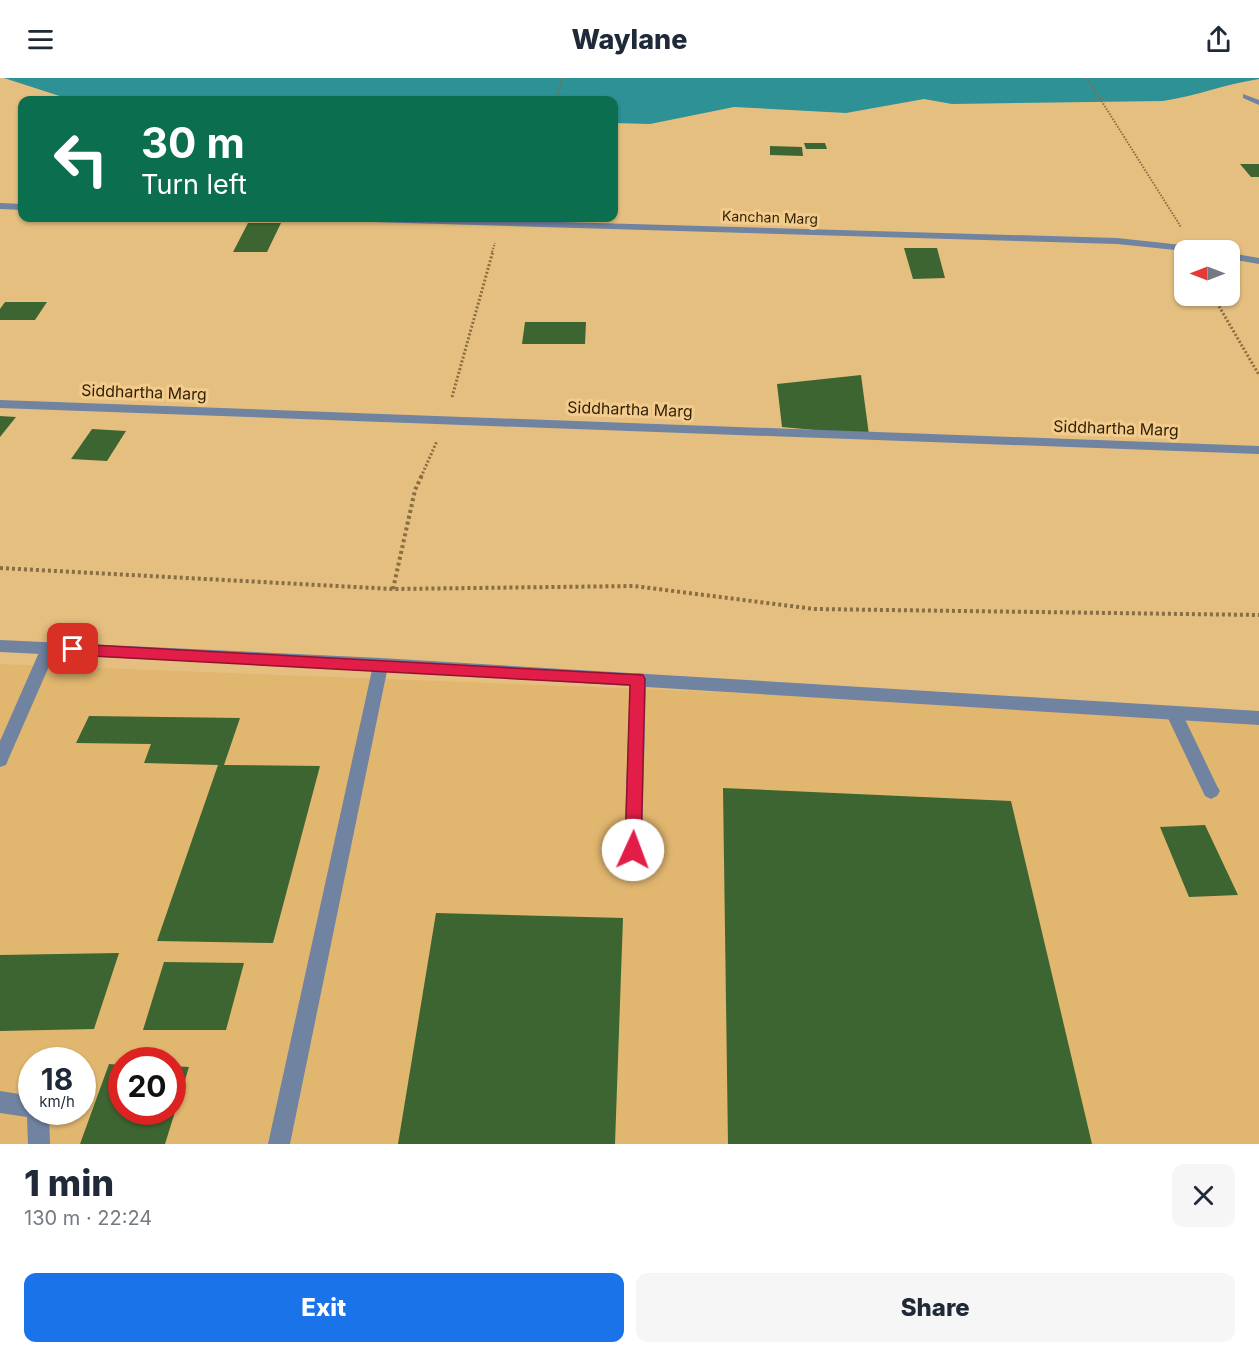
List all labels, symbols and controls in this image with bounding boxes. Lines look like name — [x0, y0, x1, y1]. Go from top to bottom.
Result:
icon: menu — [24, 23, 57, 56]
text: Waylane — [572, 23, 687, 56]
icon: share — [1202, 23, 1235, 56]
text: 30 m — [141, 117, 245, 168]
icon: left — [42, 120, 120, 198]
text: Turn left — [141, 168, 247, 201]
street label: Kanchan Marg — [722, 207, 818, 227]
north arrow — [1174, 240, 1240, 306]
map controls — [1174, 240, 1240, 306]
street label: Siddhartha Marg — [81, 380, 207, 404]
street label: Siddhartha Marg — [567, 397, 693, 421]
street label: Siddhartha Marg — [1053, 416, 1179, 440]
pin — [47, 623, 98, 674]
icon: arrive — [56, 632, 89, 665]
position arrow — [601, 818, 665, 882]
speed limit sign: 20 — [108, 1047, 186, 1125]
text: 18 — [41, 1061, 73, 1097]
text: km/h — [39, 1092, 75, 1111]
text: 1 min — [24, 1161, 114, 1205]
button: close — [1172, 1164, 1235, 1227]
text: 130 m · 22:24 — [24, 1206, 152, 1230]
button: Exit — [24, 1273, 624, 1342]
button: Share — [636, 1273, 1235, 1342]

